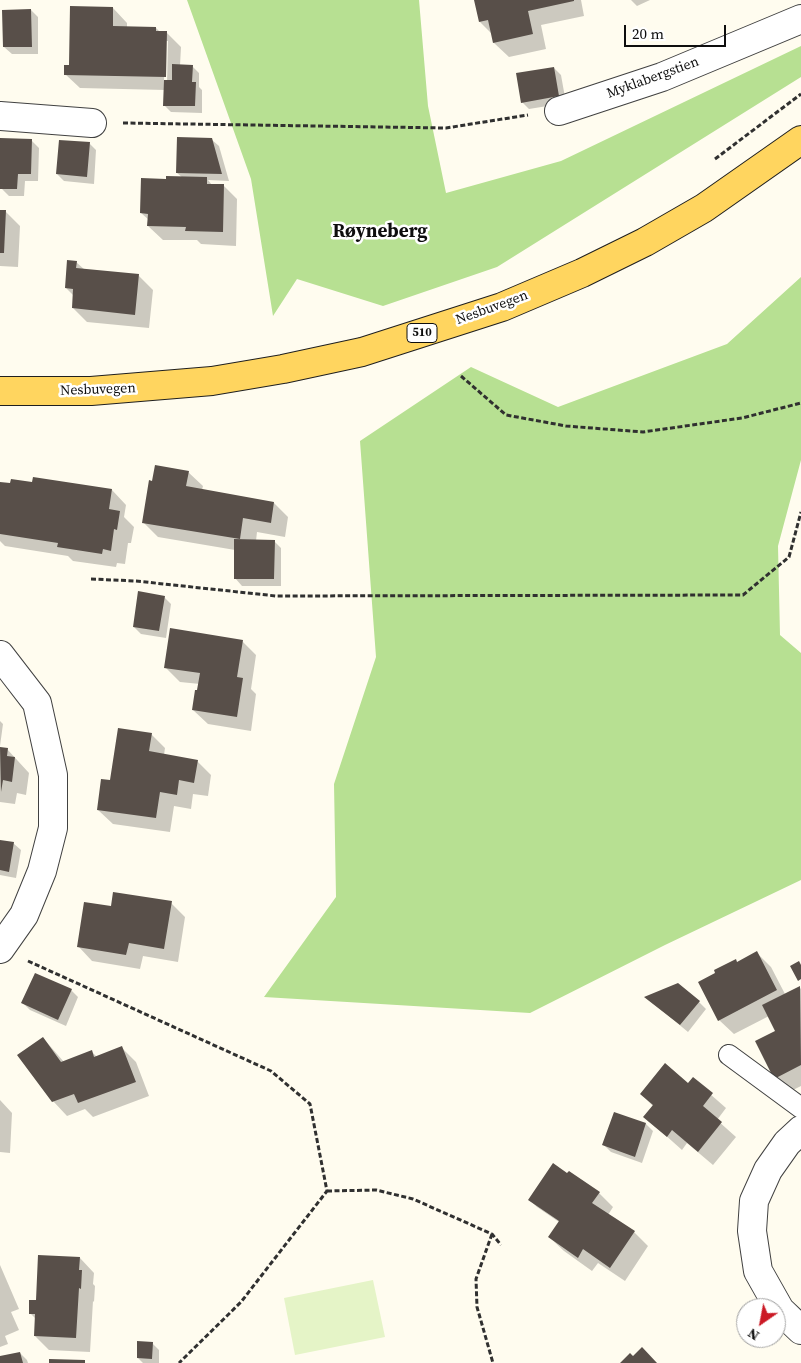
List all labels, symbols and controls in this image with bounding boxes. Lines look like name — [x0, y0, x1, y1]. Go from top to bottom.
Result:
scale bar — [626, 15, 728, 47]
text: 20 m — [632, 23, 664, 44]
street label: Myklabergstien — [605, 54, 701, 102]
district label: Røyneberg — [332, 221, 428, 243]
street label: Nesbuvegen — [454, 287, 530, 329]
road number: 510 — [407, 323, 437, 342]
street label: Nesbuvegen — [60, 380, 136, 400]
north arrow — [736, 1298, 786, 1348]
text: N — [744, 1324, 763, 1346]

